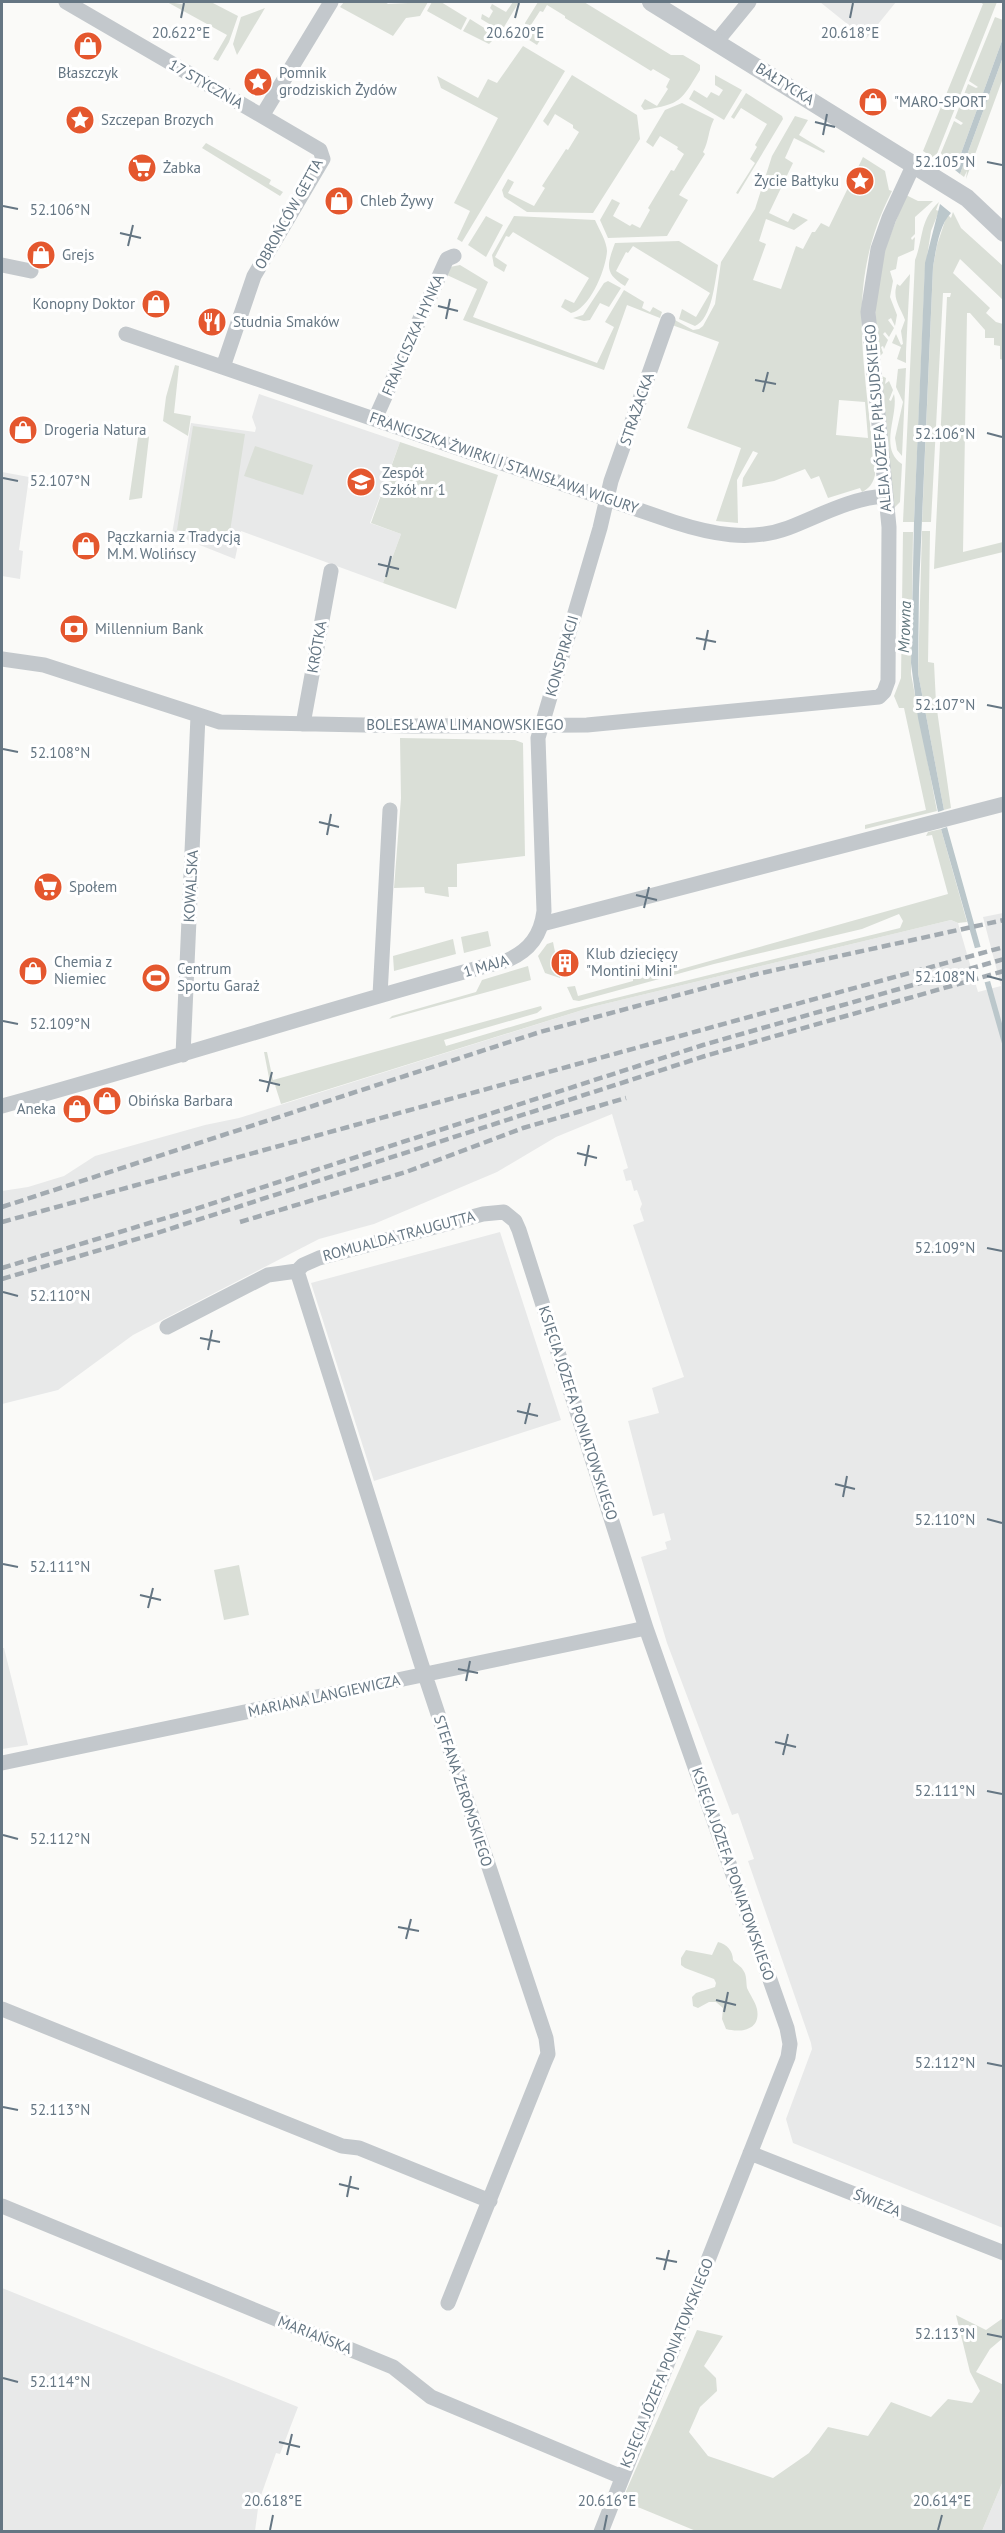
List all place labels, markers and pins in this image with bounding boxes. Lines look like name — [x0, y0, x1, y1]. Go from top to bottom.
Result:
shop icon: Błaszczyk — [72, 30, 104, 62]
place label: Błaszczyk — [58, 63, 119, 82]
place label: Pomnik grodziskich Żydów — [279, 63, 397, 99]
place icon: Pomnik grodziskich Żydów — [242, 66, 274, 98]
shop icon: "MARO-SPORT — [857, 86, 889, 118]
place label: "MARO-SPORT — [894, 92, 987, 111]
place icon: Szczepan Brozych — [64, 104, 96, 136]
place label: Szczepan Brozych — [101, 110, 214, 129]
supermarket icon: Żabka — [126, 152, 158, 184]
place label: Żabka — [163, 158, 201, 177]
place icon: Życie Bałtyku — [844, 165, 876, 197]
place label: Życie Bałtyku — [754, 171, 839, 190]
shop icon: Chleb Żywy — [323, 185, 355, 217]
place label: Chleb Żywy — [360, 191, 433, 210]
shop icon: Grejs — [25, 239, 57, 271]
place label: Grejs — [62, 245, 94, 264]
shop icon: Konopny Doktor — [140, 288, 172, 320]
place label: Konopny Doktor — [32, 294, 135, 313]
restaurant icon: Studnia Smaków — [196, 306, 228, 338]
place label: Studnia Smaków — [233, 312, 339, 331]
shop icon: Drogeria Natura — [7, 414, 39, 446]
place label: Drogeria Natura — [44, 420, 146, 439]
place label: Zespół Szkół nr 1 — [382, 463, 446, 499]
school or university icon: Zespół Szkół nr 1 — [345, 466, 377, 498]
place label: Pączkarnia z Tradycją M.M. Wolińscy — [107, 527, 241, 563]
shop icon: Pączkarnia z Tradycją M.M. Wolińscy — [70, 530, 102, 562]
bank icon: Millennium Bank — [58, 613, 90, 645]
place label: Millennium Bank — [95, 619, 204, 638]
supermarket icon: Społem — [32, 871, 64, 903]
place label: Społem — [69, 877, 117, 896]
place label: Klub dziecięcy "Montini Mini" — [586, 944, 678, 980]
building icon: Klub dziecięcy "Montini Mini" — [549, 947, 581, 979]
place label: Chemia z Niemiec — [54, 952, 112, 988]
shop icon: Chemia z Niemiec — [17, 955, 49, 987]
place label: Centrum Sportu Garaż — [177, 959, 260, 995]
sports icon: Centrum Sportu Garaż — [140, 962, 172, 994]
shop icon: Obińska Barbara — [91, 1085, 123, 1117]
place label: Obińska Barbara — [128, 1091, 233, 1110]
shop icon: Aneka — [61, 1093, 93, 1125]
place label: Aneka — [17, 1099, 56, 1118]

